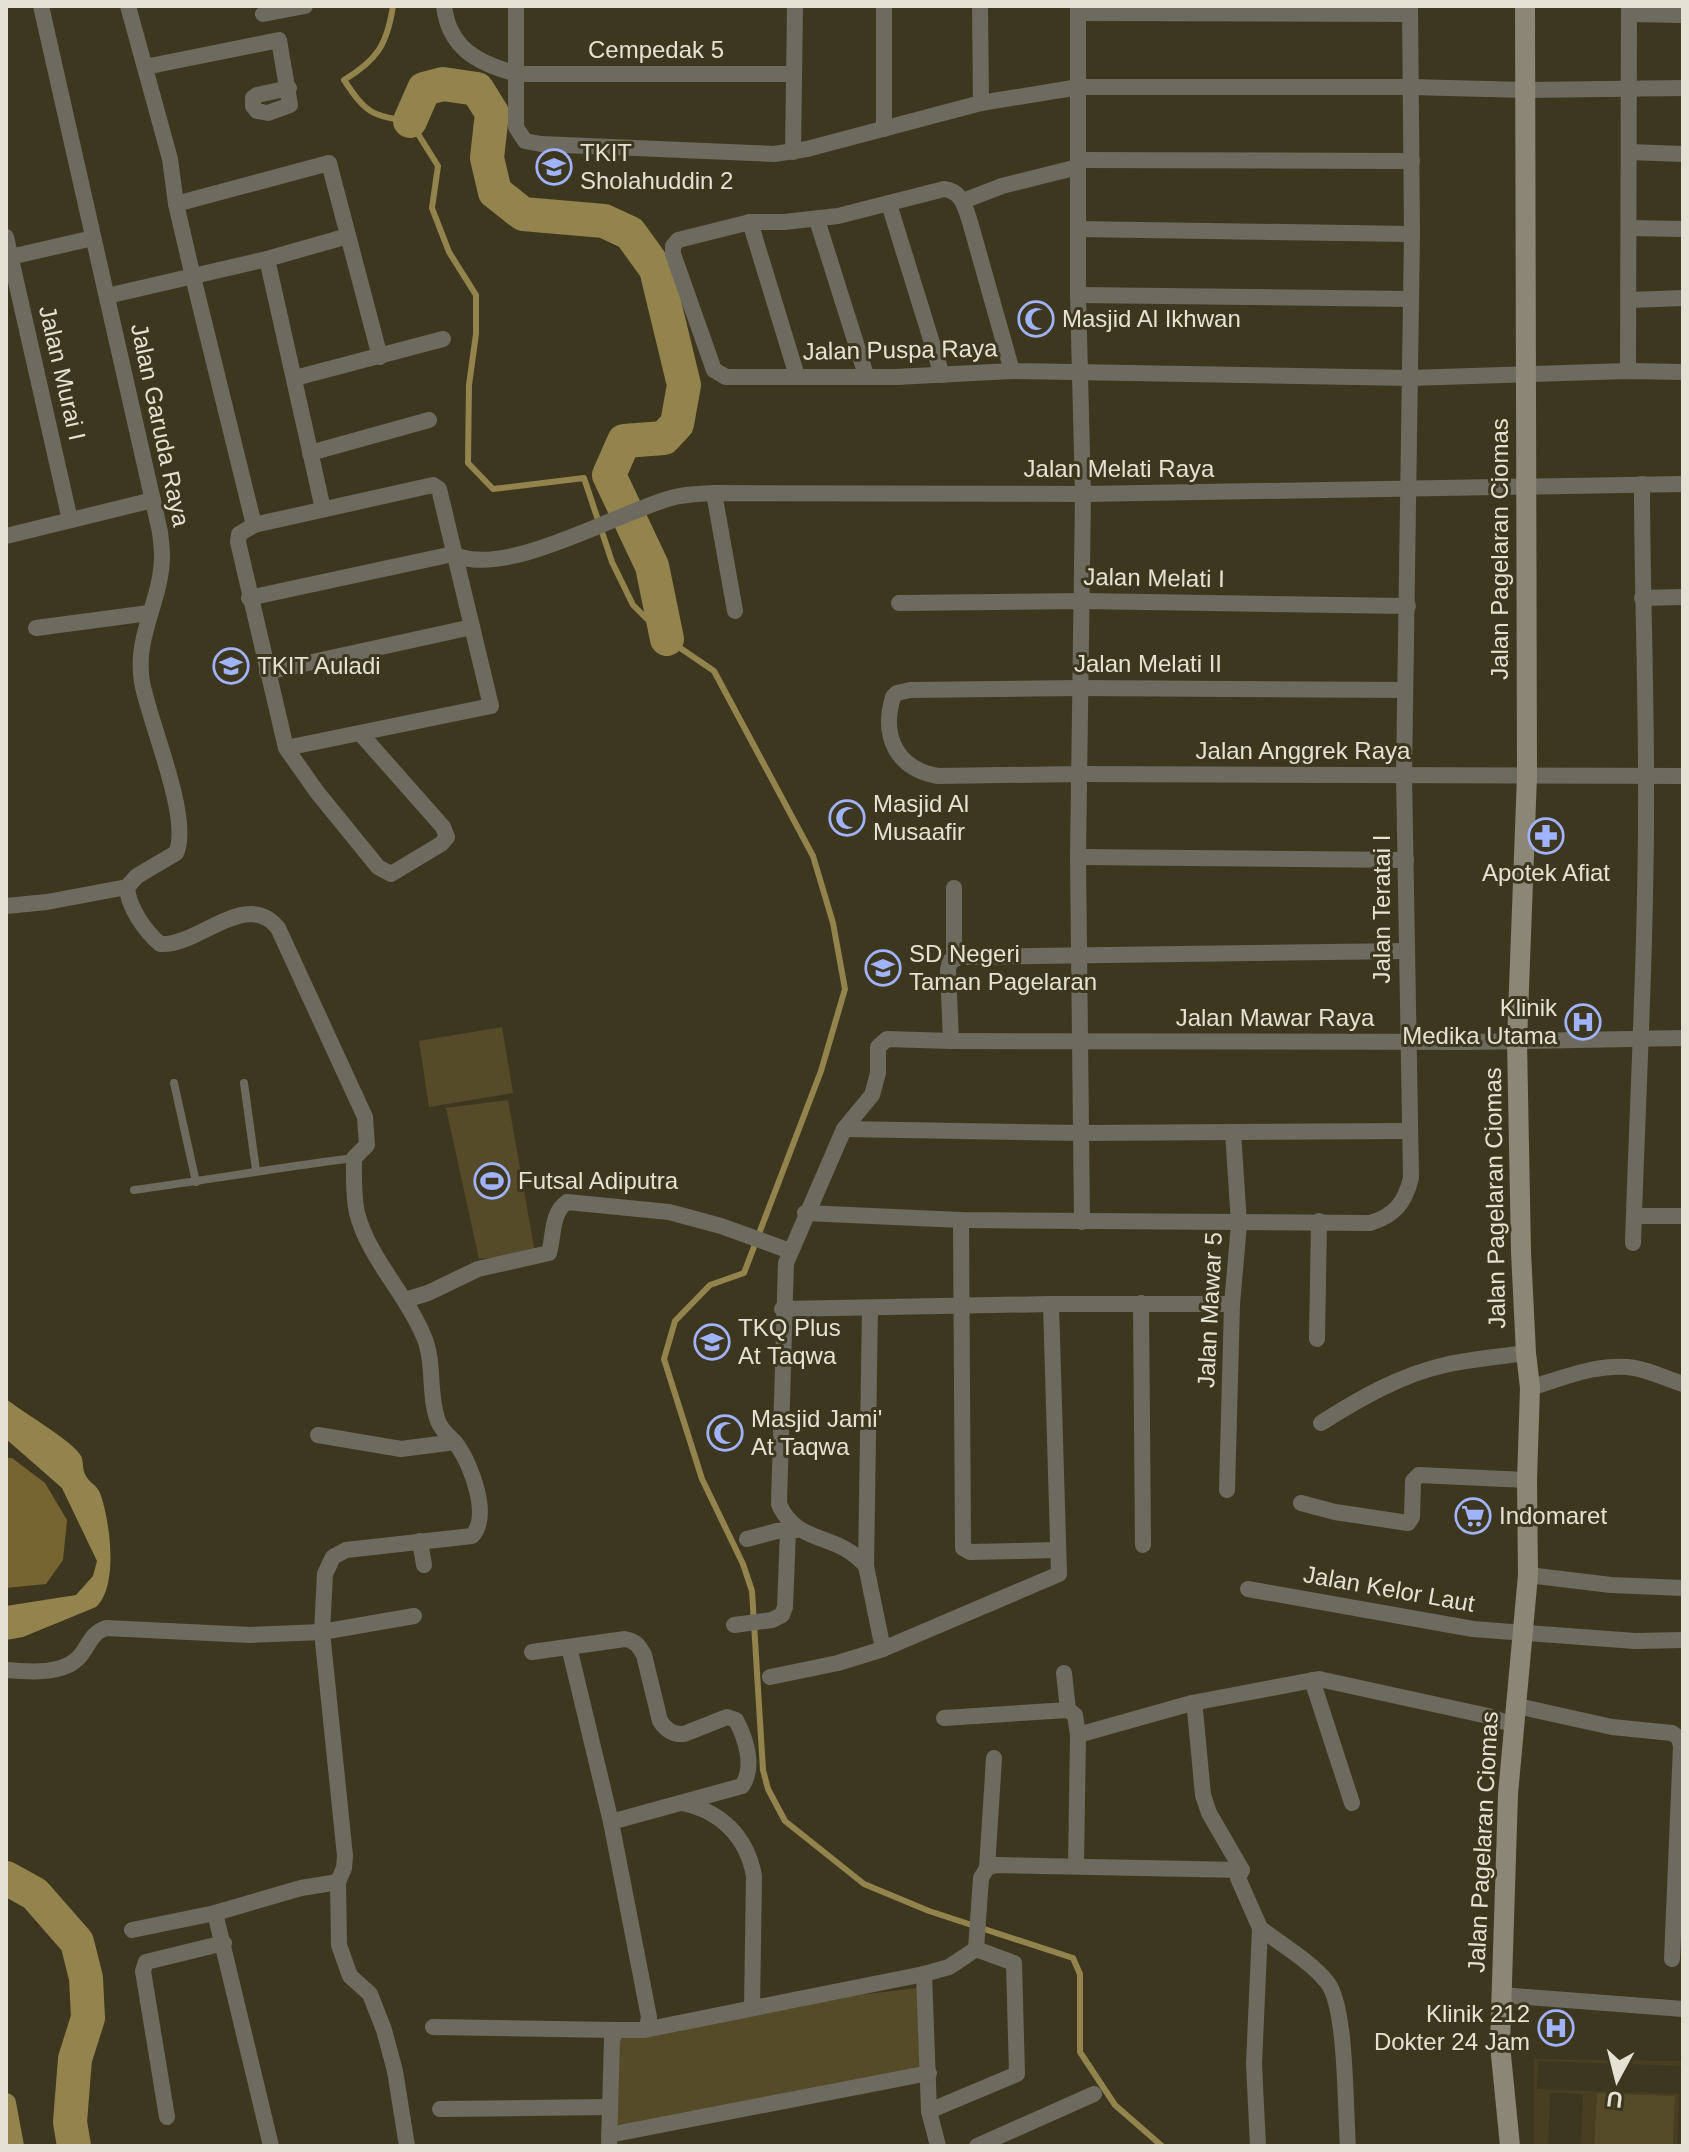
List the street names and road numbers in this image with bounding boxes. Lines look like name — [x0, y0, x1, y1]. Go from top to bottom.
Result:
street label: Cempedak 5 — [588, 36, 724, 63]
street label: Jalan Murai I — [34, 303, 91, 443]
street label: Jalan Garuda Raya — [126, 321, 195, 529]
street label: Jalan Puspa Raya — [802, 334, 998, 365]
street label: Jalan Pagelaran Ciomas — [1486, 418, 1513, 680]
street label: Jalan Melati Raya — [1024, 455, 1215, 482]
street label: Jalan Melati I — [1083, 563, 1225, 592]
street label: Jalan Melati II — [1074, 650, 1222, 677]
street label: Jalan Anggrek Raya — [1196, 737, 1411, 764]
street label: Jalan Teratai I — [1368, 835, 1395, 983]
street label: Jalan Mawar Raya — [1176, 1004, 1375, 1031]
street label: Jalan Pagelaran Ciomas — [1479, 1067, 1510, 1329]
street label: Jalan Mawar 5 — [1192, 1231, 1227, 1389]
street label: Jalan Kelor Laut — [1301, 1560, 1477, 1617]
street label: Jalan Pagelaran Ciomas — [1462, 1711, 1503, 1973]

